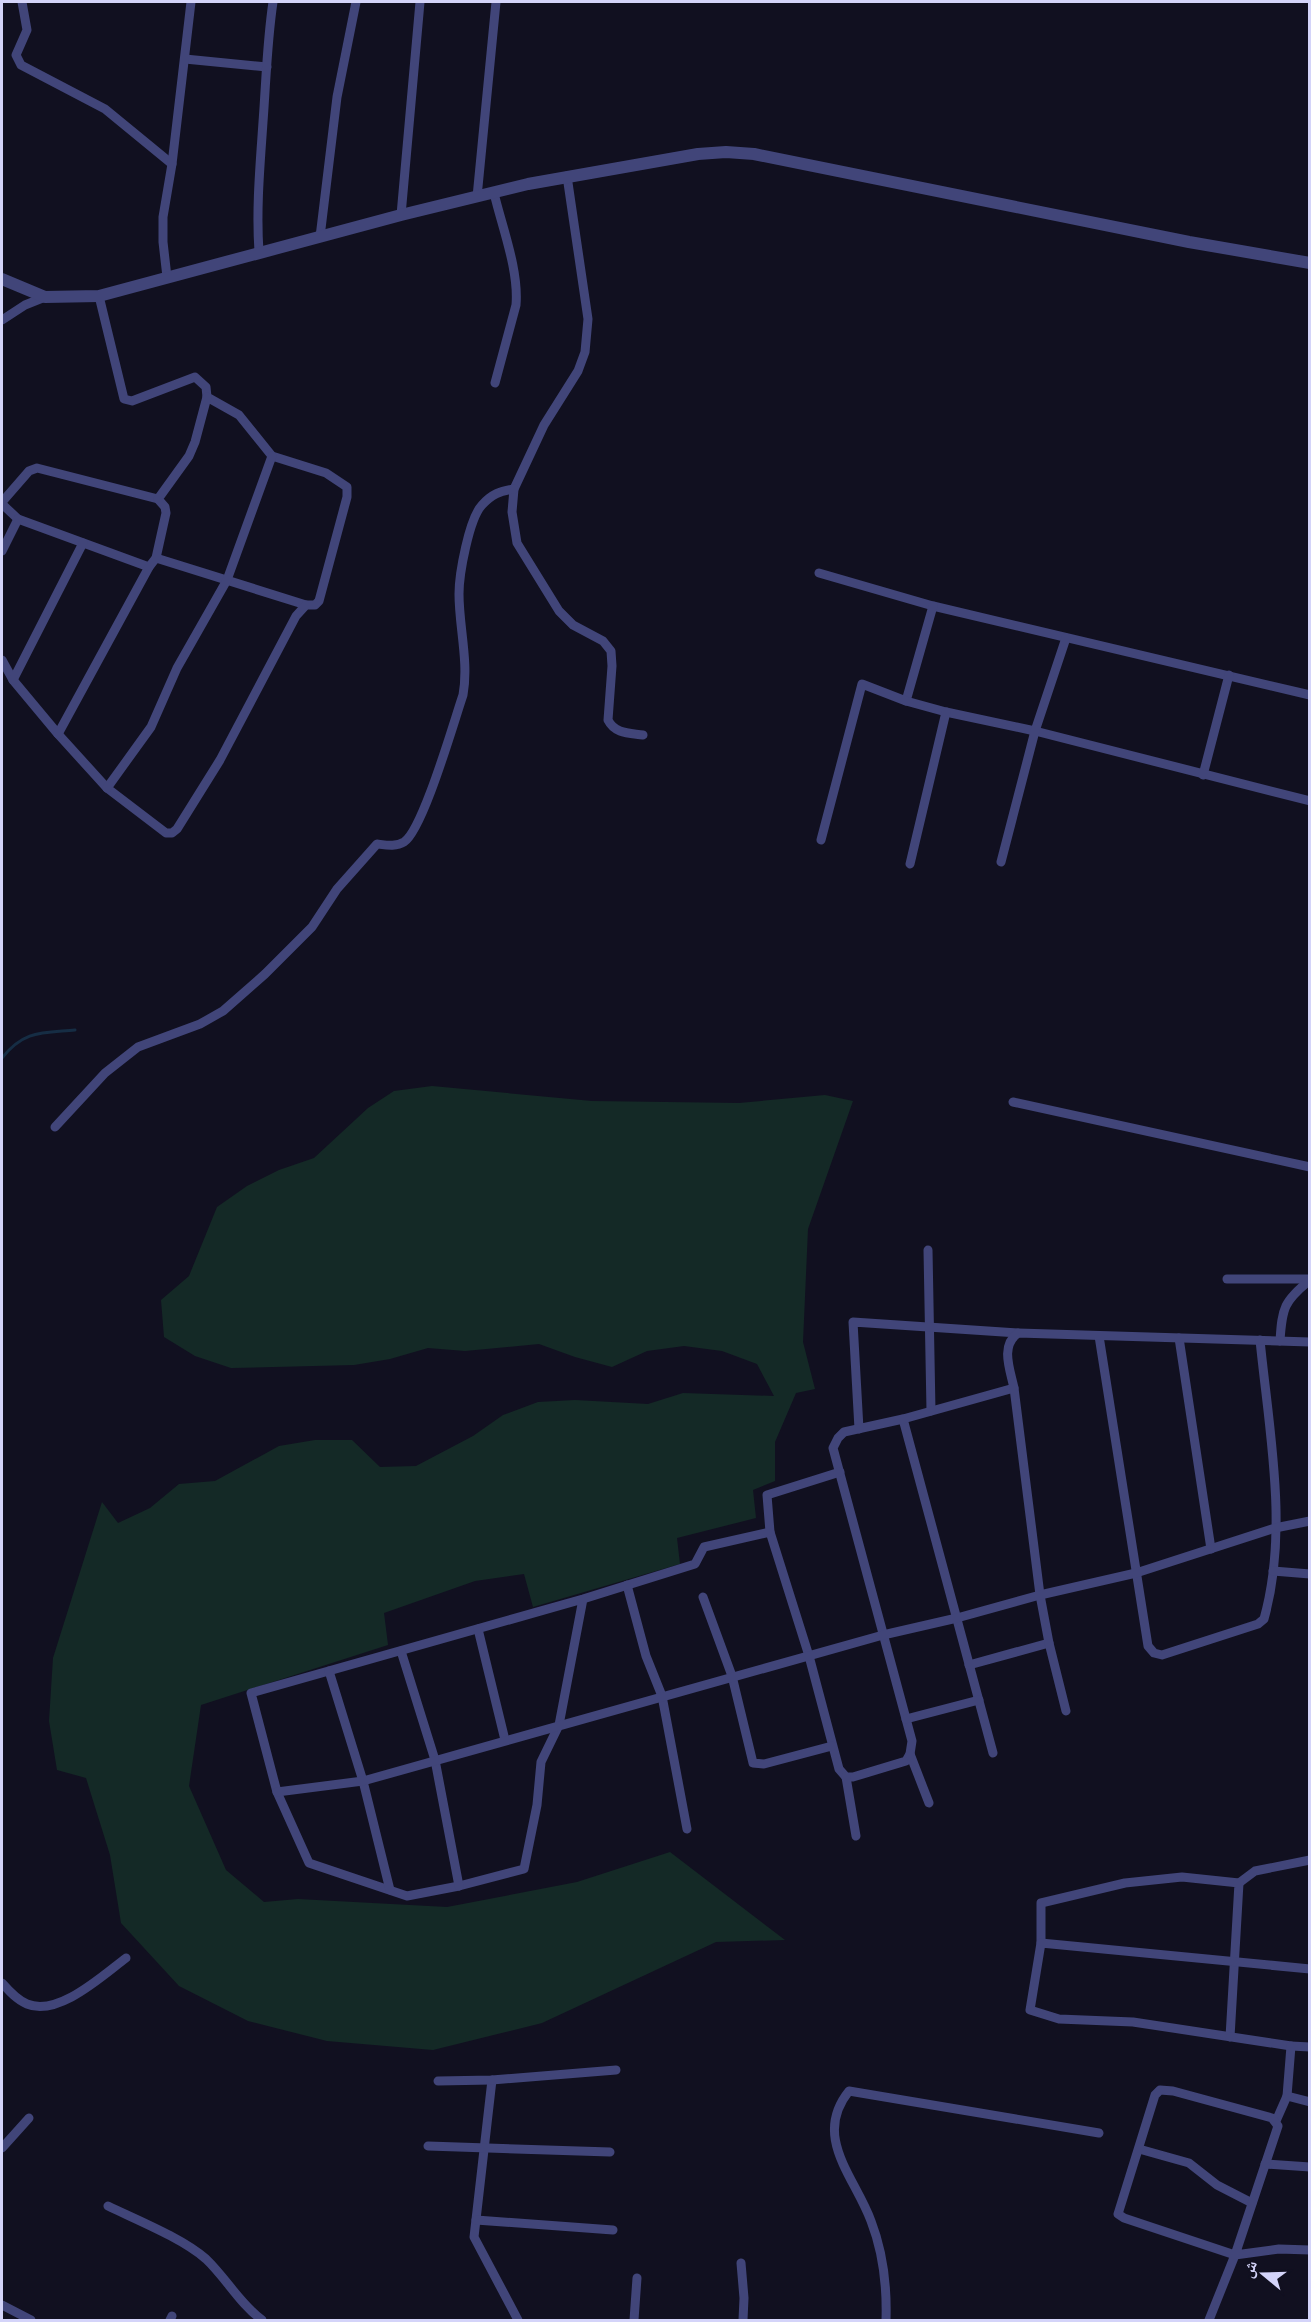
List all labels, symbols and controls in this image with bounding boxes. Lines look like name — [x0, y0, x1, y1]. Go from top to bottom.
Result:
north arrow — [1233, 2244, 1293, 2304]
text: ش — [1238, 2258, 1262, 2281]

